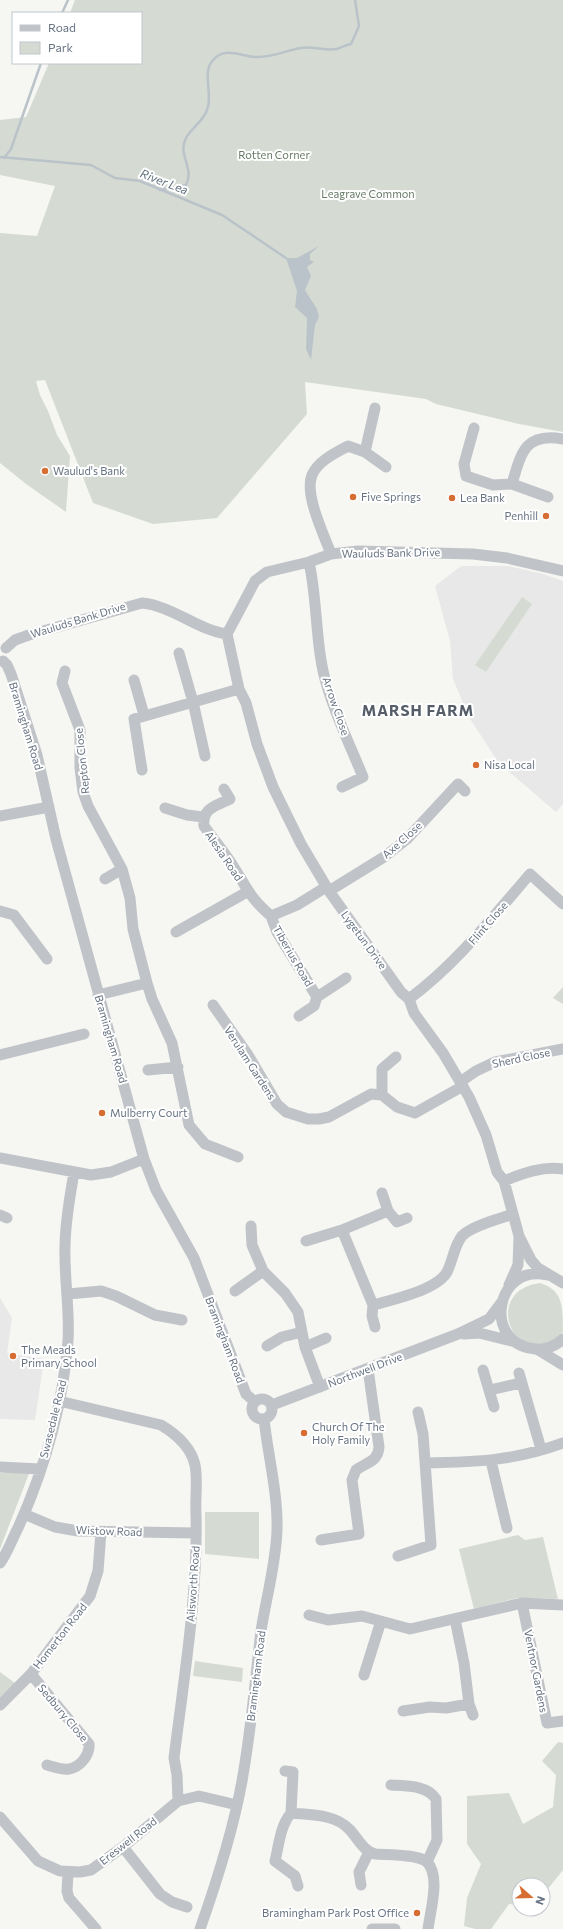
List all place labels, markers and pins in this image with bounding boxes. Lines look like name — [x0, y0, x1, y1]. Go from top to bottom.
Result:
place label: Waulud's Bank — [53, 464, 125, 477]
marker: Waulud's Bank — [40, 466, 50, 476]
place label: Five Springs — [361, 490, 421, 503]
place label: Lea Bank — [460, 491, 505, 504]
marker: Five Springs — [348, 492, 358, 502]
marker: Lea Bank — [447, 493, 457, 503]
place label: Penhill — [504, 509, 538, 522]
marker: Penhill — [541, 511, 551, 521]
place label: Nisa Local — [484, 758, 535, 771]
marker: Nisa Local — [471, 760, 481, 770]
place label: Mulberry Court — [110, 1106, 188, 1119]
marker: Mulberry Court — [97, 1108, 107, 1118]
place label: The Meads Primary School — [21, 1343, 97, 1369]
marker: The Meads Primary School — [8, 1351, 18, 1361]
place label: Church Of The Holy Family — [312, 1420, 385, 1446]
marker: Church Of The Holy Family — [299, 1428, 309, 1438]
place label: Bramingham Park Post Office — [262, 1906, 409, 1919]
marker: Bramingham Park Post Office — [412, 1908, 422, 1918]

